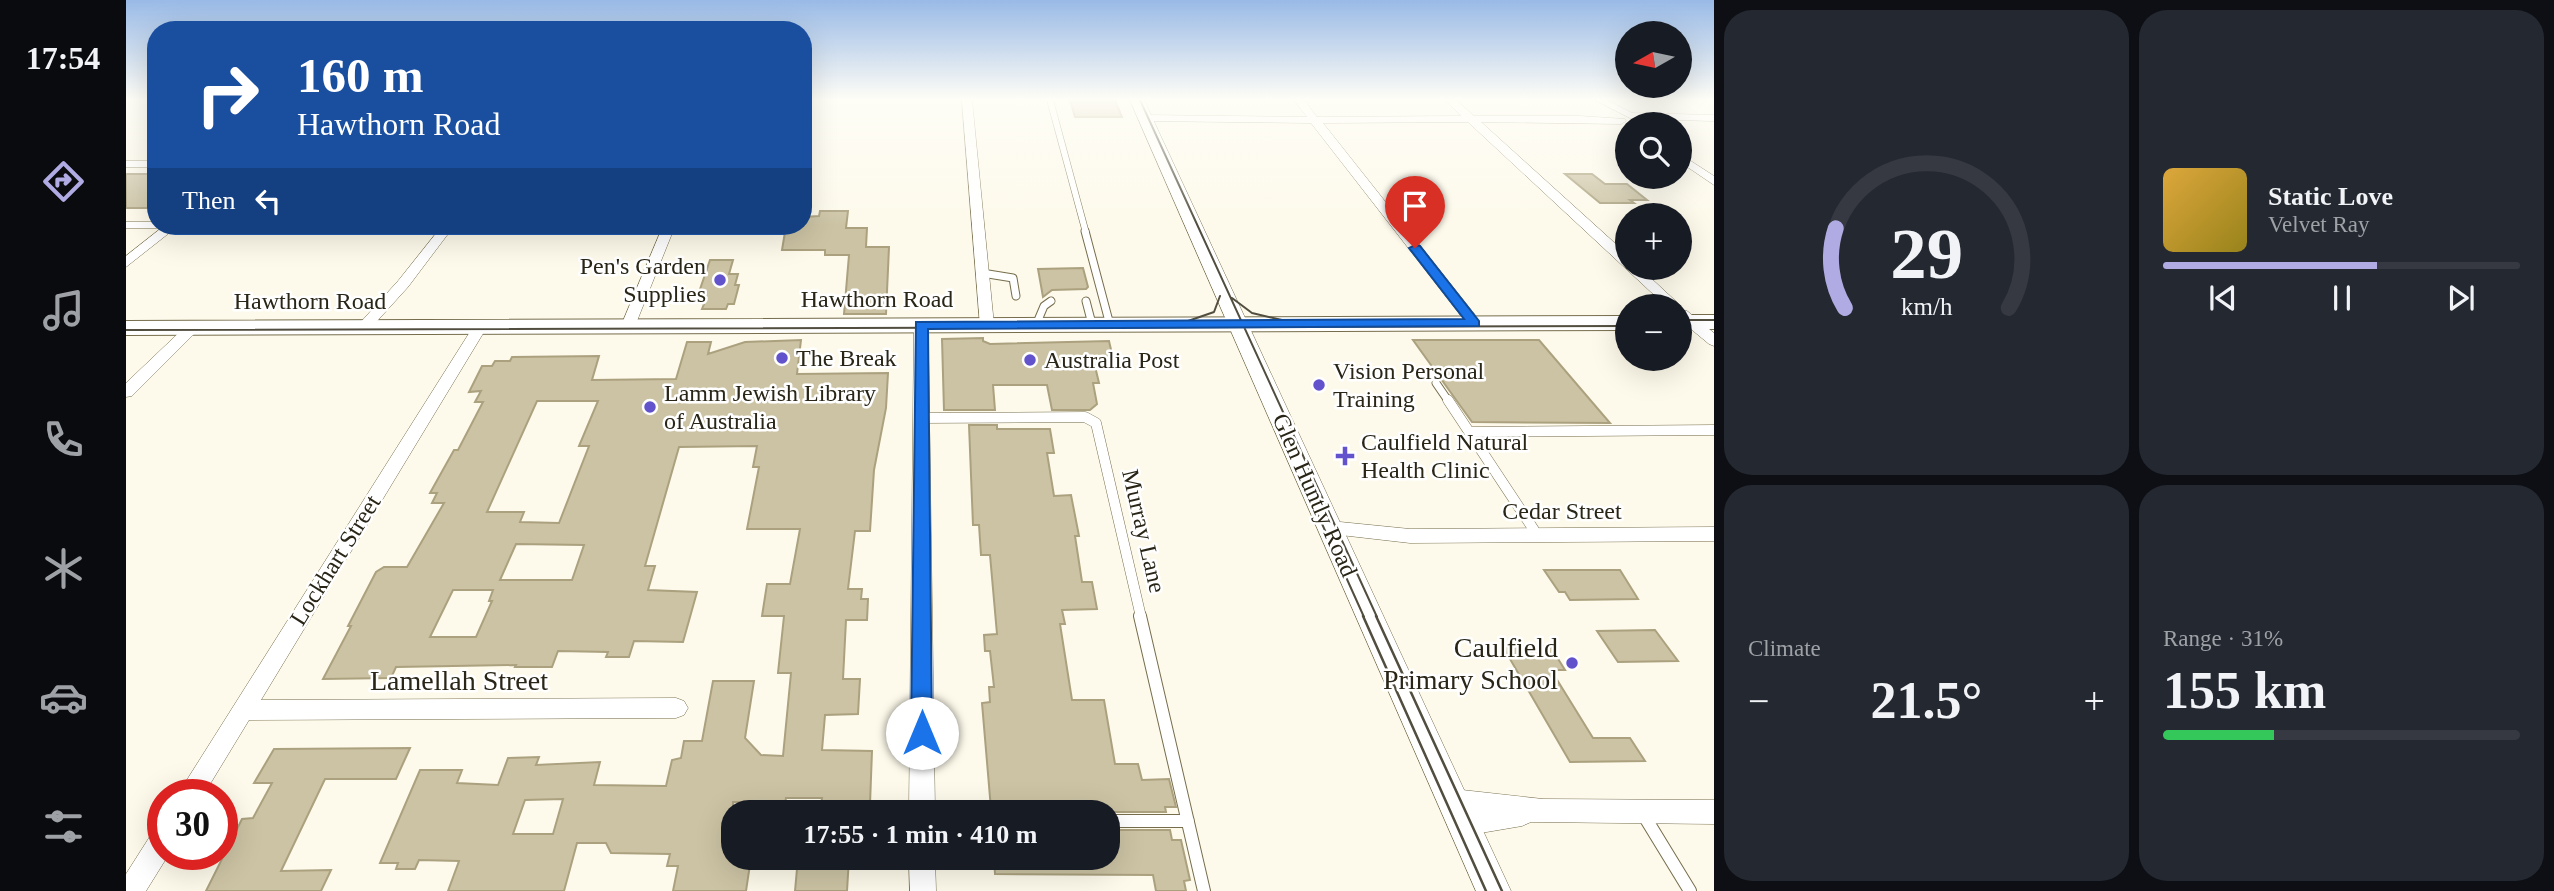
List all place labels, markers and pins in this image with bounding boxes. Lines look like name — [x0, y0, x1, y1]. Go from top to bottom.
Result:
pin — [1385, 176, 1445, 248]
place label: Pen's Garden Supplies — [580, 253, 706, 307]
marker: Pen's Garden Supplies — [712, 272, 728, 288]
place label: The Break — [796, 345, 897, 371]
place label: Australia Post — [1044, 347, 1180, 373]
marker: The Break — [774, 350, 790, 366]
marker: Australia Post — [1022, 352, 1038, 368]
place label: Vision Personal Training — [1333, 358, 1485, 412]
marker: Vision Personal Training — [1311, 377, 1327, 393]
place label: Lamm Jewish Library of Australia — [664, 380, 876, 434]
marker: Lamm Jewish Library of Australia — [642, 399, 658, 415]
place label: Caulfield Natural Health Clinic — [1361, 429, 1529, 483]
marker: Caulfield Natural Health Clinic — [1335, 446, 1355, 466]
place label: Caulfield Primary School — [1383, 632, 1558, 695]
marker: Caulfield Primary School — [1564, 655, 1580, 671]

